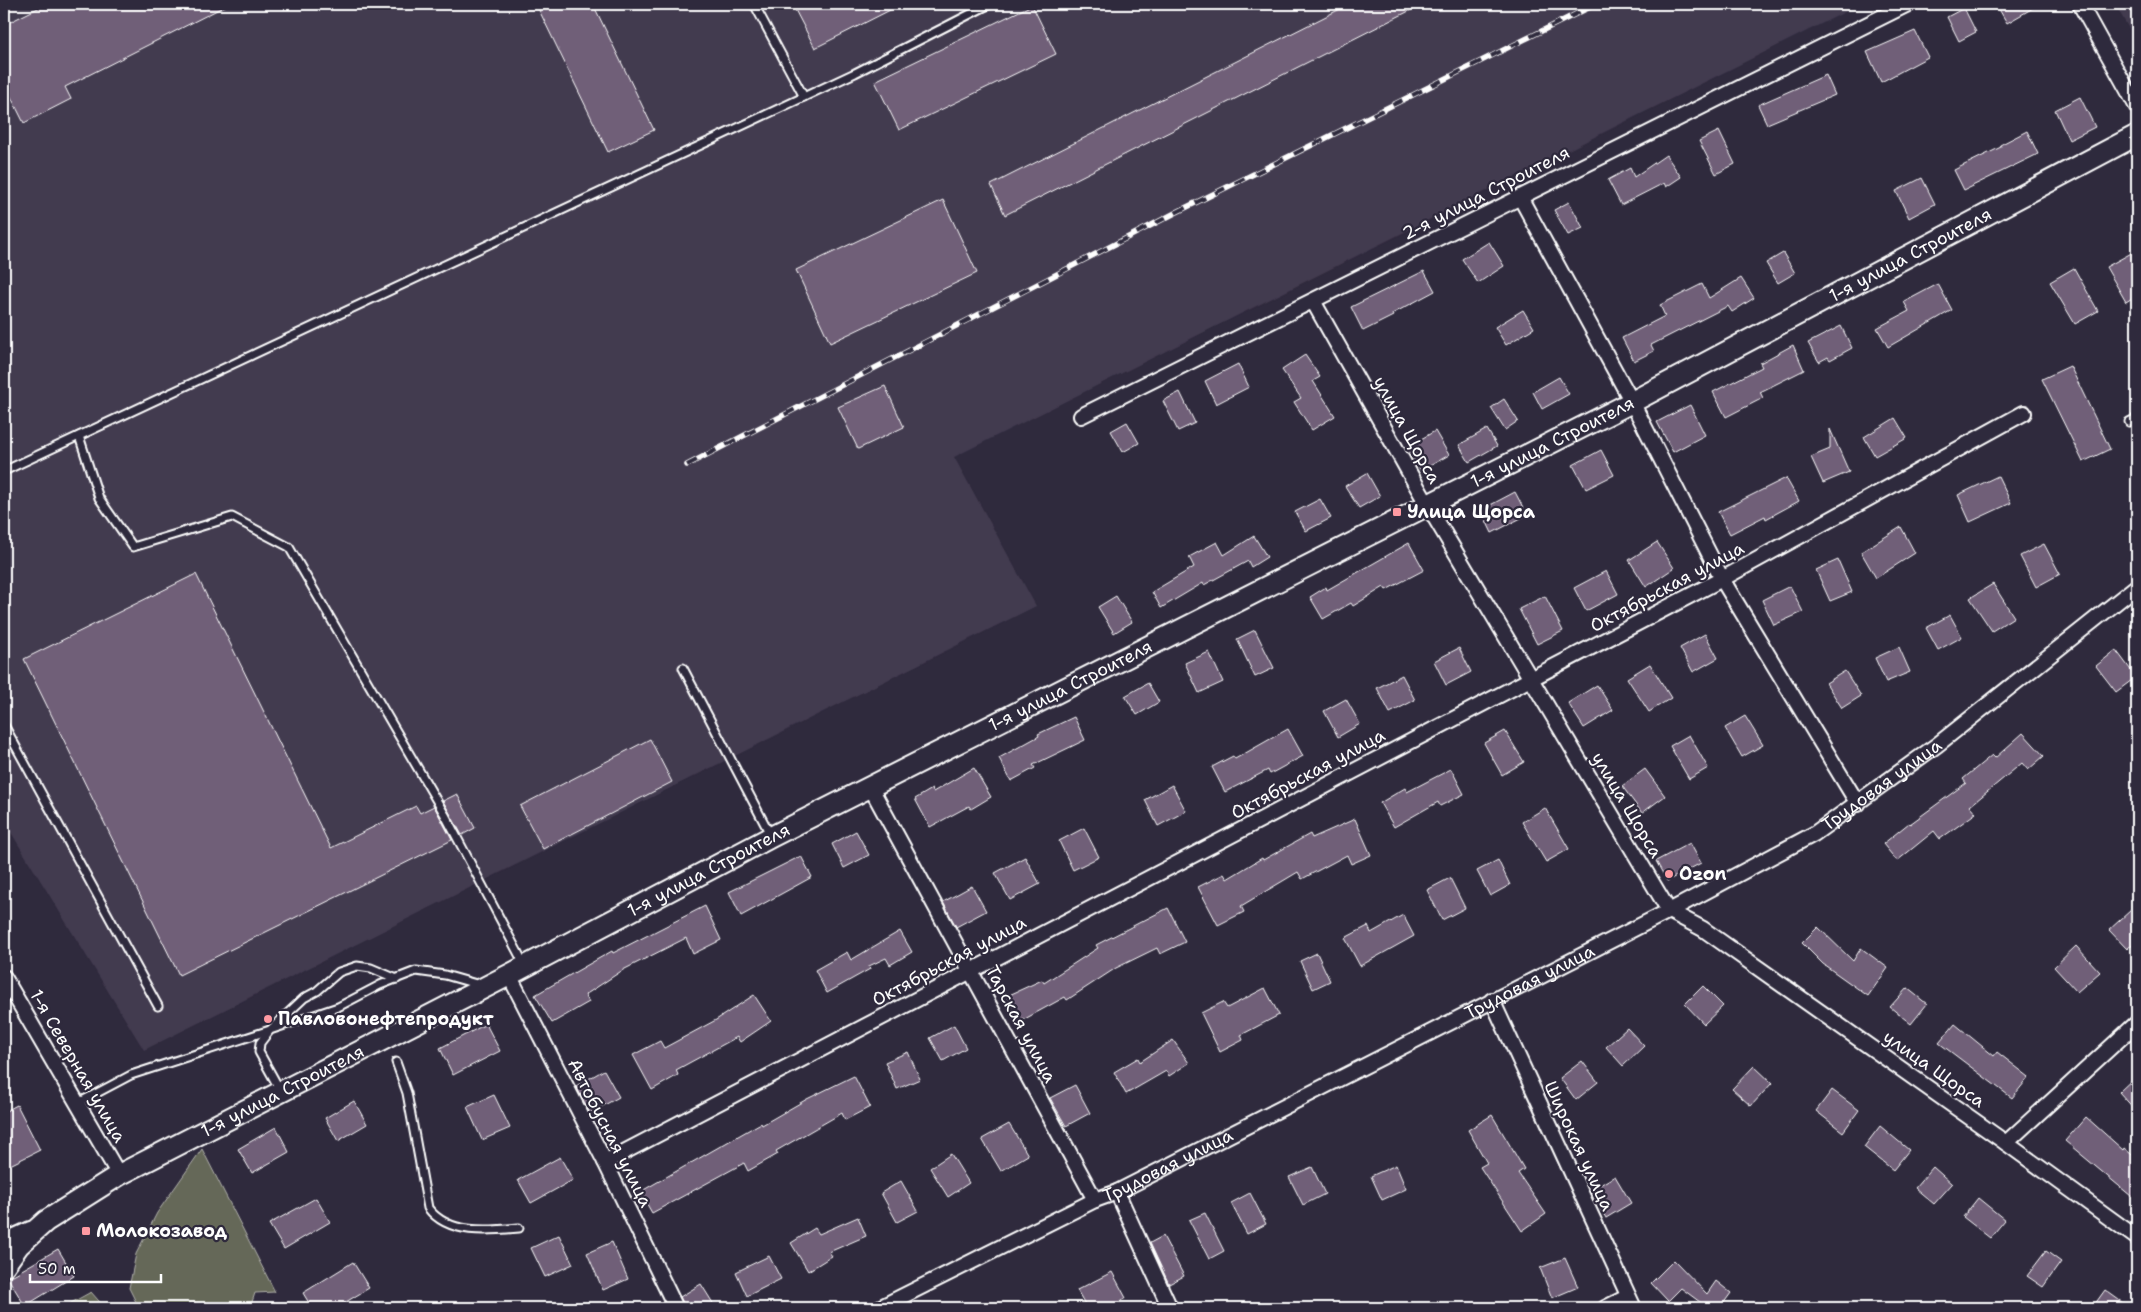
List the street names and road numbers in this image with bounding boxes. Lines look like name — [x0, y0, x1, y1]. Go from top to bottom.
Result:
street label: 2-я улица Строителя — [1398, 140, 1574, 246]
street label: 1-я улица Строителя — [1825, 202, 1996, 308]
street label: улица Щорса — [1368, 372, 1446, 488]
street label: 1-я улица Строителя — [1466, 391, 1638, 494]
street label: Октябрьская улица — [1586, 536, 1748, 638]
street label: 1-я улица Строителя — [984, 634, 1156, 737]
street label: Октябрьская улица — [1227, 723, 1389, 825]
street label: Трудовая улица — [1817, 733, 1947, 837]
street label: улица Щорса — [1586, 748, 1668, 862]
street label: 1-я улица Строителя — [623, 817, 794, 923]
street label: Октябрьская улица — [868, 910, 1030, 1012]
street label: Трудовая улица — [1461, 939, 1599, 1025]
street label: Тарская улица — [980, 961, 1062, 1087]
street label: 1-я Северная улица — [24, 985, 132, 1147]
street label: улица Щорса — [1878, 1025, 1990, 1113]
street label: 1-я улица Строителя — [197, 1039, 368, 1143]
street label: Автобусная улица — [562, 1054, 658, 1212]
street label: Широкая улица — [1538, 1077, 1620, 1215]
street label: Трудовая улица — [1099, 1123, 1237, 1208]

